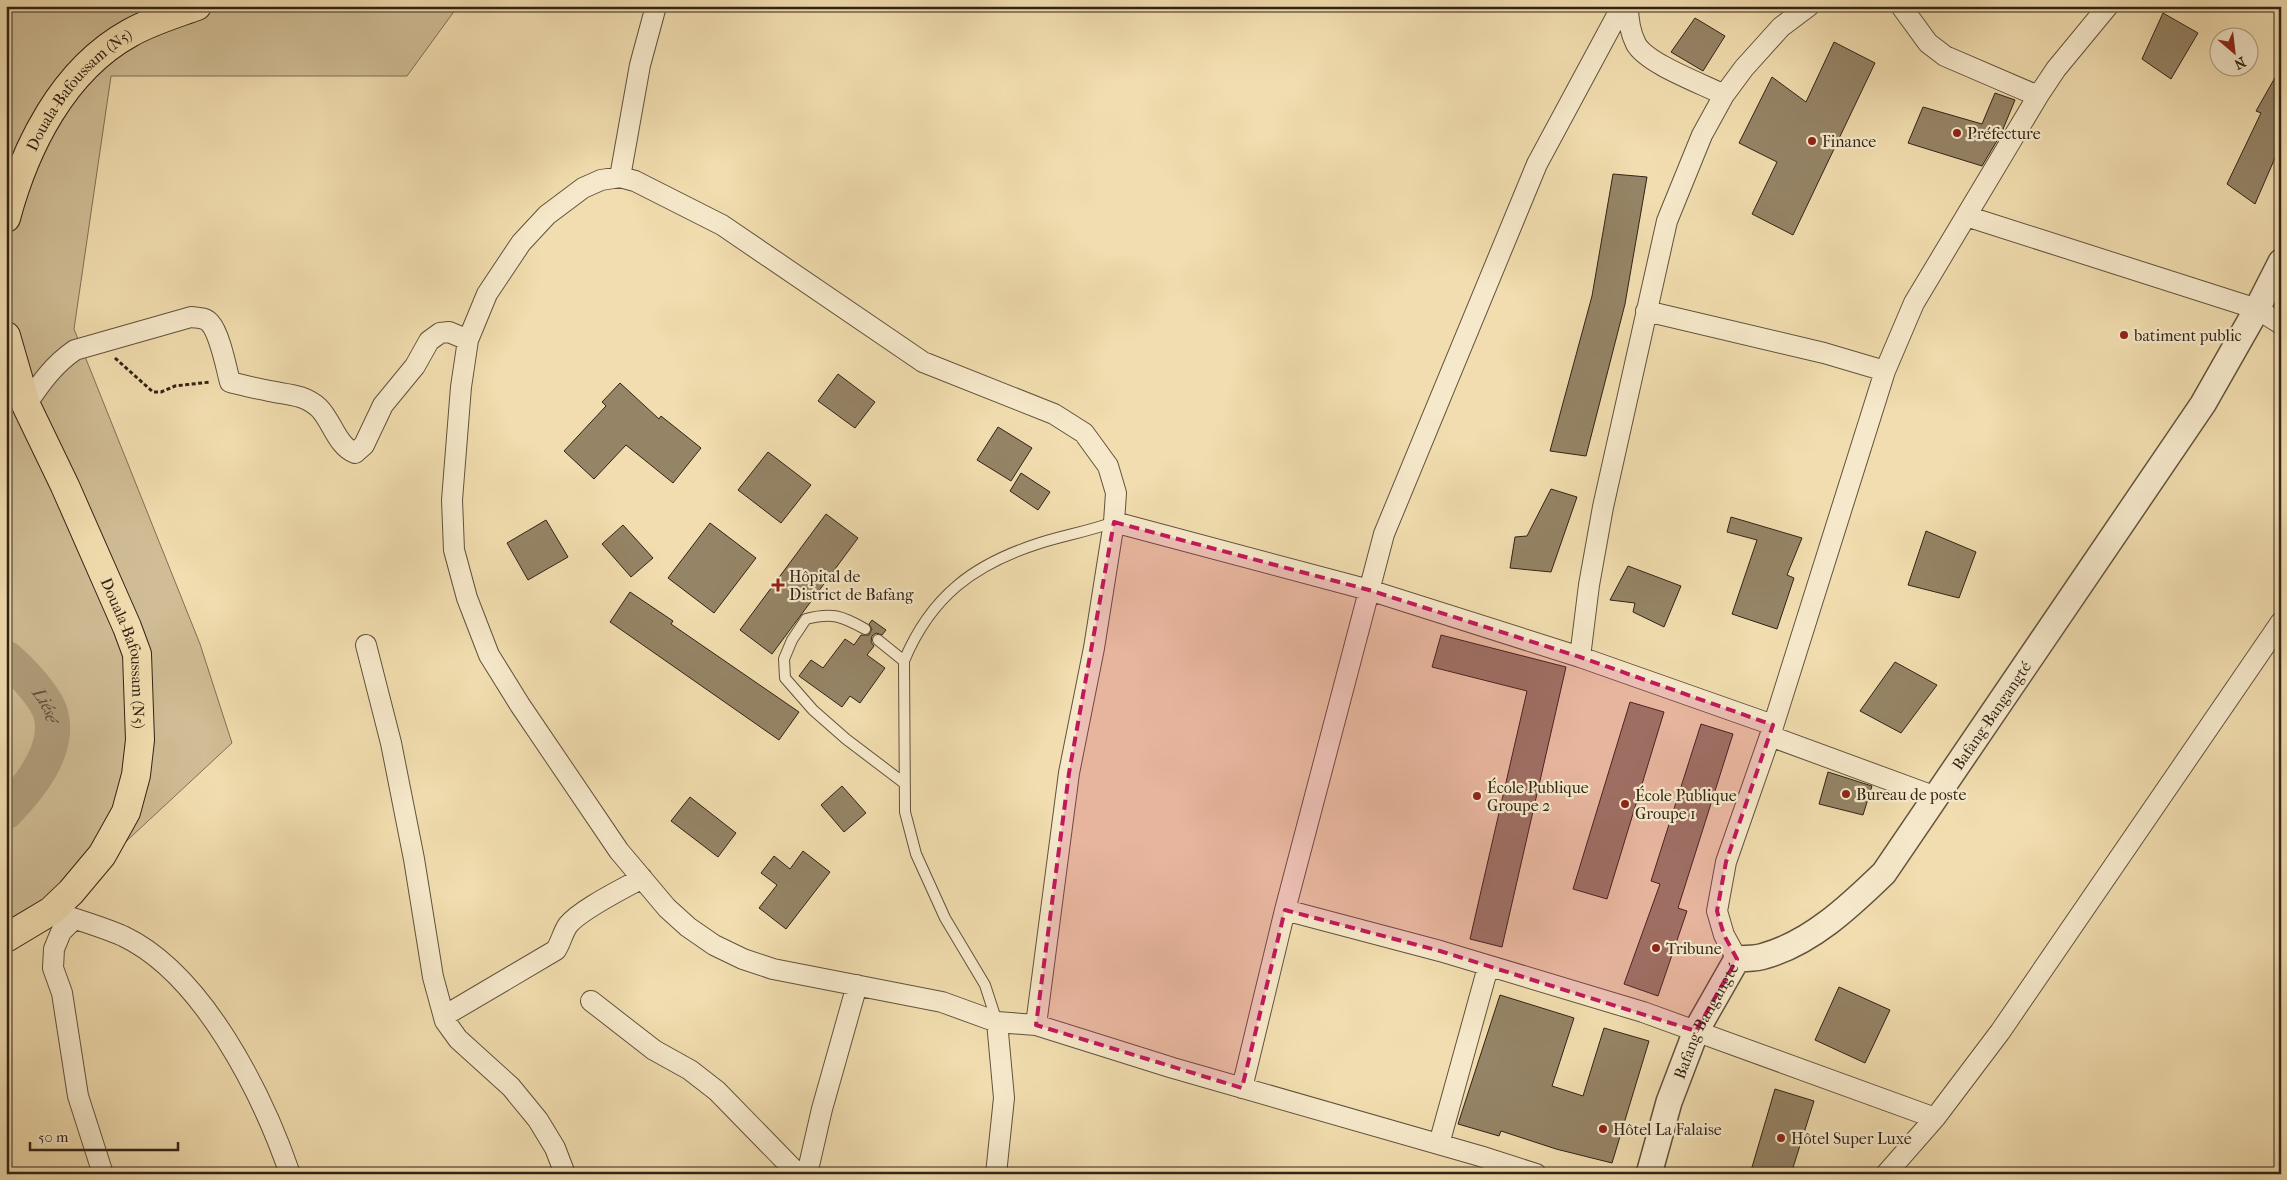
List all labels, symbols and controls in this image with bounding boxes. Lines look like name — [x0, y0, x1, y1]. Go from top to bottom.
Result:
street label: Douala-Bafoussam (N5) — [22, 24, 135, 154]
north arrow — [2210, 28, 2260, 78]
text: N — [2231, 53, 2249, 73]
place label: Préfecture — [1967, 124, 2041, 143]
marker: Préfecture — [1951, 127, 1963, 139]
place label: Finance — [1822, 132, 1876, 151]
marker: Finance — [1806, 135, 1818, 147]
place label: batiment public — [2133, 326, 2242, 345]
marker: batiment public — [2118, 329, 2130, 341]
place label: Hôpital de District de Bafang — [789, 567, 914, 604]
street label: Douala-Bafoussam (N5) — [97, 575, 149, 729]
marker: Hôpital de District de Bafang — [771, 578, 785, 592]
street label: Bafang-Bangangté — [1948, 657, 2035, 773]
water label: Liésé — [27, 682, 63, 726]
place label: École Publique Groupe 2 — [1487, 777, 1589, 815]
place label: École Publique Groupe 1 — [1635, 785, 1737, 823]
place label: Bureau de poste — [1856, 785, 1966, 804]
marker: Bureau de poste — [1840, 788, 1852, 800]
marker: École Publique Groupe 2 — [1471, 790, 1483, 802]
marker: École Publique Groupe 1 — [1619, 798, 1631, 810]
place label: Tribune — [1666, 939, 1722, 958]
marker: Tribune — [1650, 942, 1662, 954]
street label: Bafang-Bangangté — [1669, 959, 1742, 1081]
scale bar — [30, 1120, 178, 1152]
place label: Hôtel La Falaise — [1613, 1120, 1722, 1139]
marker: Hôtel La Falaise — [1597, 1123, 1609, 1135]
text: 50 m — [38, 1128, 69, 1146]
place label: Hôtel Super Luxe — [1791, 1129, 1912, 1148]
marker: Hôtel Super Luxe — [1775, 1132, 1787, 1144]

